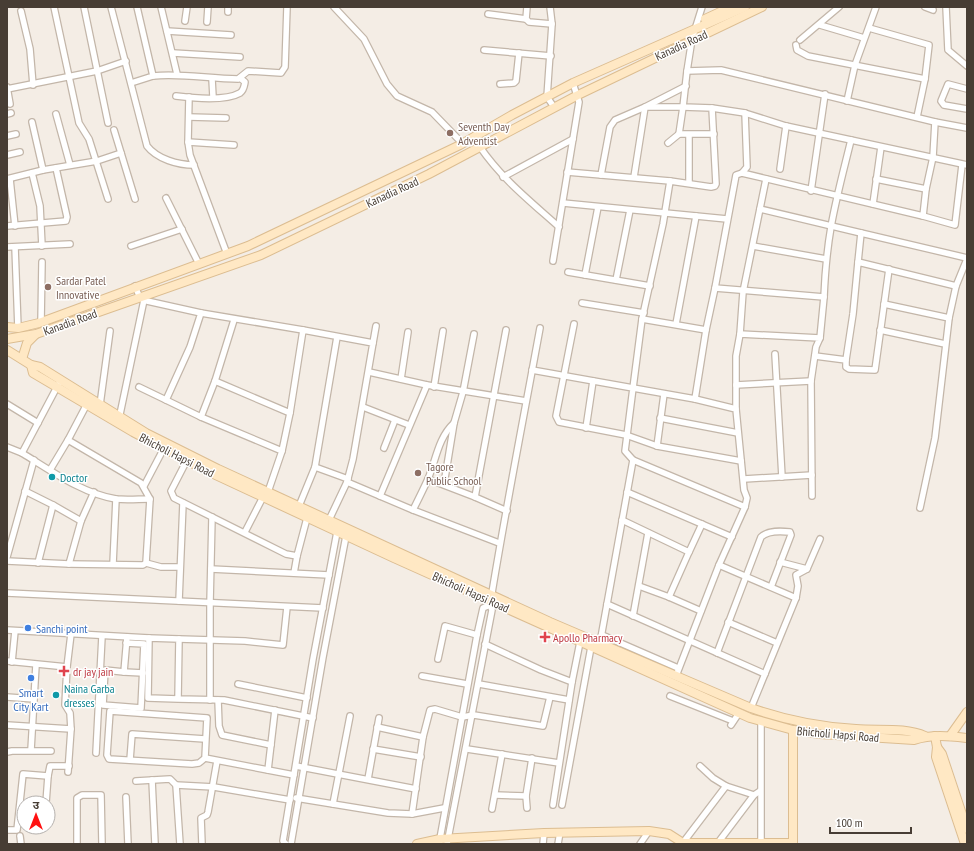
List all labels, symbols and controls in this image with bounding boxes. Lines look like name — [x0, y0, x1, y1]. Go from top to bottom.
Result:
street label: Kanadia Road — [652, 26, 710, 64]
place label: Seventh Day Adventist — [458, 119, 510, 148]
marker: Seventh Day Adventist — [445, 128, 455, 138]
street label: Kanadia Road — [363, 173, 421, 211]
place label: Sardar Patel Innovative — [56, 273, 106, 302]
marker: Sardar Patel Innovative — [43, 282, 53, 292]
street label: Kanadia Road — [41, 305, 99, 339]
street label: Bhicholi Hapsi Road — [137, 430, 217, 480]
place label: Tagore Public School — [426, 459, 482, 488]
marker: Tagore Public School — [413, 468, 423, 478]
place label: Doctor — [60, 470, 88, 485]
marker: Doctor — [47, 472, 57, 482]
street label: Bhicholi Hapsi Road — [430, 568, 512, 616]
place label: Sanchi point — [36, 621, 88, 636]
marker: Sanchi point — [23, 623, 33, 633]
place label: Apollo Pharmacy — [553, 630, 623, 645]
marker: Apollo Pharmacy — [540, 632, 550, 642]
place label: dr jay jain — [73, 664, 113, 679]
marker: dr jay jain — [58, 665, 70, 677]
marker: Smart City Kart — [26, 673, 36, 683]
place label: Naina Garba dresses — [64, 681, 115, 710]
place label: Smart City Kart — [13, 685, 49, 714]
marker: Naina Garba dresses — [51, 690, 61, 700]
street label: Bhicholi Hapsi Road — [796, 723, 880, 745]
north arrow — [16, 795, 56, 835]
text: उ — [33, 798, 40, 812]
scale bar — [830, 809, 911, 835]
text: 100 m — [836, 815, 863, 830]

